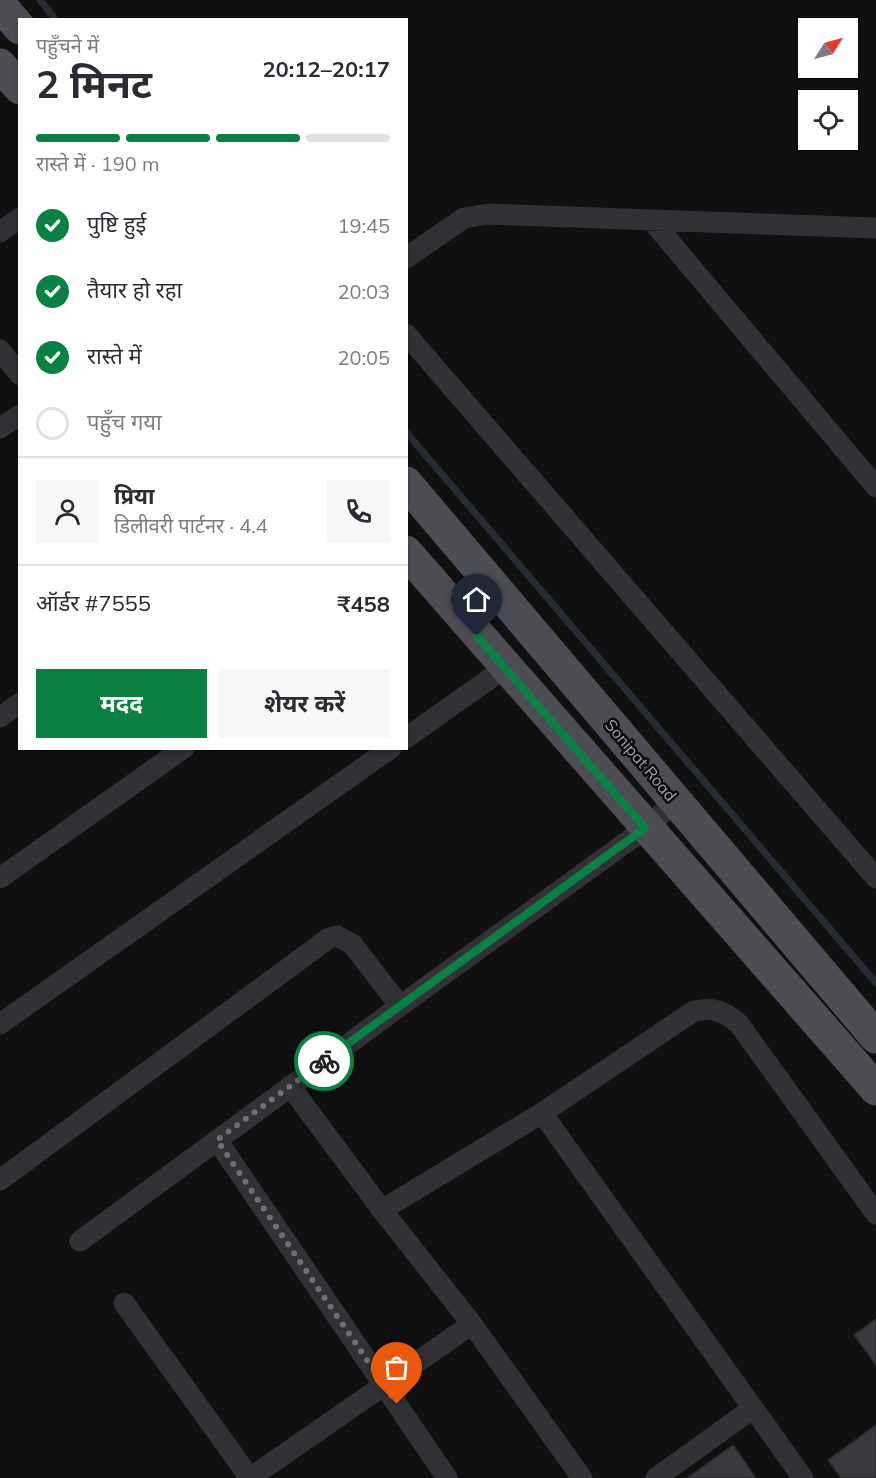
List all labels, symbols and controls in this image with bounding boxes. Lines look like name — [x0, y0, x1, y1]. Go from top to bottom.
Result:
north arrow — [798, 18, 858, 78]
map controls — [798, 18, 858, 150]
text: पहुँचने में — [36, 33, 99, 58]
text: 20:12–20:17 — [262, 55, 390, 83]
text: 2 मिनट — [36, 59, 152, 108]
button: locate — [798, 90, 858, 150]
text: रास्ते में · 190 m — [36, 151, 160, 176]
icon: check — [36, 209, 69, 242]
text: पुष्टि हुई — [87, 210, 146, 238]
text: 19:45 — [337, 213, 390, 238]
icon: check — [36, 275, 69, 308]
text: तैयार हो रहा — [87, 276, 182, 304]
text: 20:03 — [337, 279, 390, 304]
icon: check — [36, 341, 69, 374]
text: रास्ते में — [87, 342, 142, 370]
text: 20:05 — [337, 345, 390, 370]
text: पहुँच गया — [87, 408, 162, 436]
button: person — [36, 480, 99, 543]
button: phone — [327, 480, 390, 543]
text: प्रिया — [114, 482, 154, 510]
text: डिलीवरी पार्टनर · 4.4 — [114, 513, 268, 538]
pin — [451, 574, 502, 636]
icon: home — [460, 583, 493, 616]
text: ऑर्डर #7555 — [36, 589, 151, 617]
text: ₹458 — [337, 590, 390, 618]
button: मदद — [36, 669, 207, 738]
button: शेयर करें — [219, 669, 390, 738]
street label: Sonipat Road — [601, 715, 681, 805]
courier — [294, 1031, 354, 1091]
icon: bike — [308, 1045, 341, 1078]
pin — [371, 1342, 422, 1404]
icon: bag — [380, 1351, 413, 1384]

